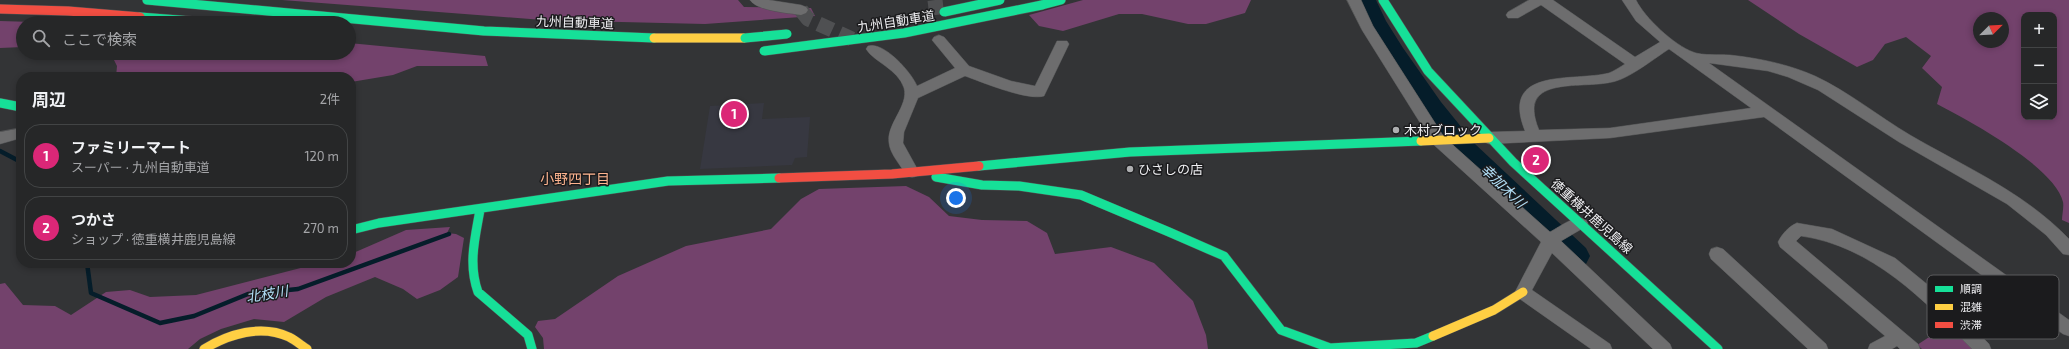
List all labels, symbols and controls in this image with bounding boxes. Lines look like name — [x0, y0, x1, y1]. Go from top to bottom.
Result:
street label: 九州自動車道 — [856, 7, 936, 35]
north arrow — [1973, 12, 2009, 48]
map controls — [2021, 12, 2057, 120]
button: + — [2021, 12, 2057, 48]
street label: 九州自動車道 — [536, 13, 614, 31]
search box — [16, 16, 356, 60]
icon: search — [30, 27, 52, 49]
text: ここで検索 — [62, 30, 137, 48]
button: − — [2021, 48, 2057, 84]
button: layers — [2021, 84, 2057, 120]
text: 周辺 — [32, 89, 66, 109]
text: 2件 — [320, 91, 340, 107]
pin: 1 — [721, 99, 747, 129]
place label: 木村ブロック — [1404, 122, 1482, 138]
marker: 木村ブロック — [1391, 125, 1401, 135]
text: ファミリーマート — [71, 138, 191, 156]
pin: 2 — [1523, 145, 1549, 175]
text: 1 — [43, 148, 49, 164]
text: 120 m — [304, 148, 339, 164]
text: スーパー · 九州自動車道 — [71, 159, 210, 175]
water label: 幸加木川 — [1477, 160, 1531, 213]
place label: ひさしの店 — [1138, 161, 1203, 177]
marker: ひさしの店 — [1125, 164, 1135, 174]
district label: 小野四丁目 — [540, 170, 610, 187]
street label: 徳重横井鹿児島線 — [1548, 175, 1636, 257]
your location — [946, 188, 966, 208]
text: つかさ — [71, 210, 116, 228]
text: 2 — [42, 220, 50, 236]
text: 270 m — [303, 220, 339, 236]
text: ショップ · 徳重横井鹿児島線 — [71, 231, 236, 247]
legend — [1927, 275, 2059, 339]
water label: 北枝川 — [245, 282, 291, 305]
text: 順調 — [1960, 282, 1982, 295]
text: 混雑 — [1960, 300, 1982, 313]
text: 渋滞 — [1960, 318, 1982, 331]

